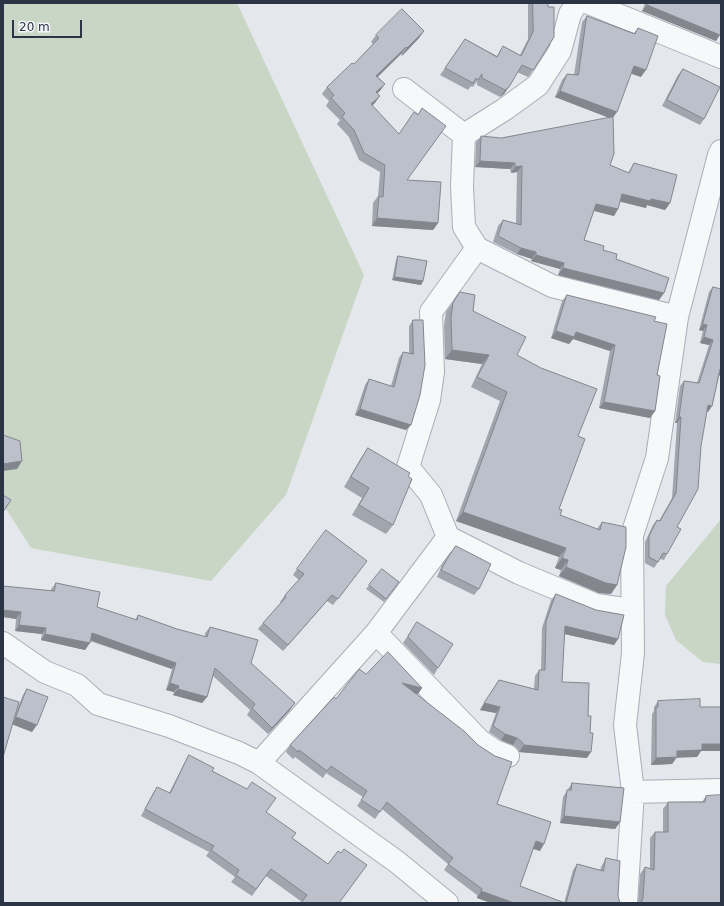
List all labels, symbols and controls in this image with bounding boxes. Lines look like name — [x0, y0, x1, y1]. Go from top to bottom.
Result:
scale bar — [14, 12, 84, 38]
text: 20 m — [19, 20, 50, 34]

